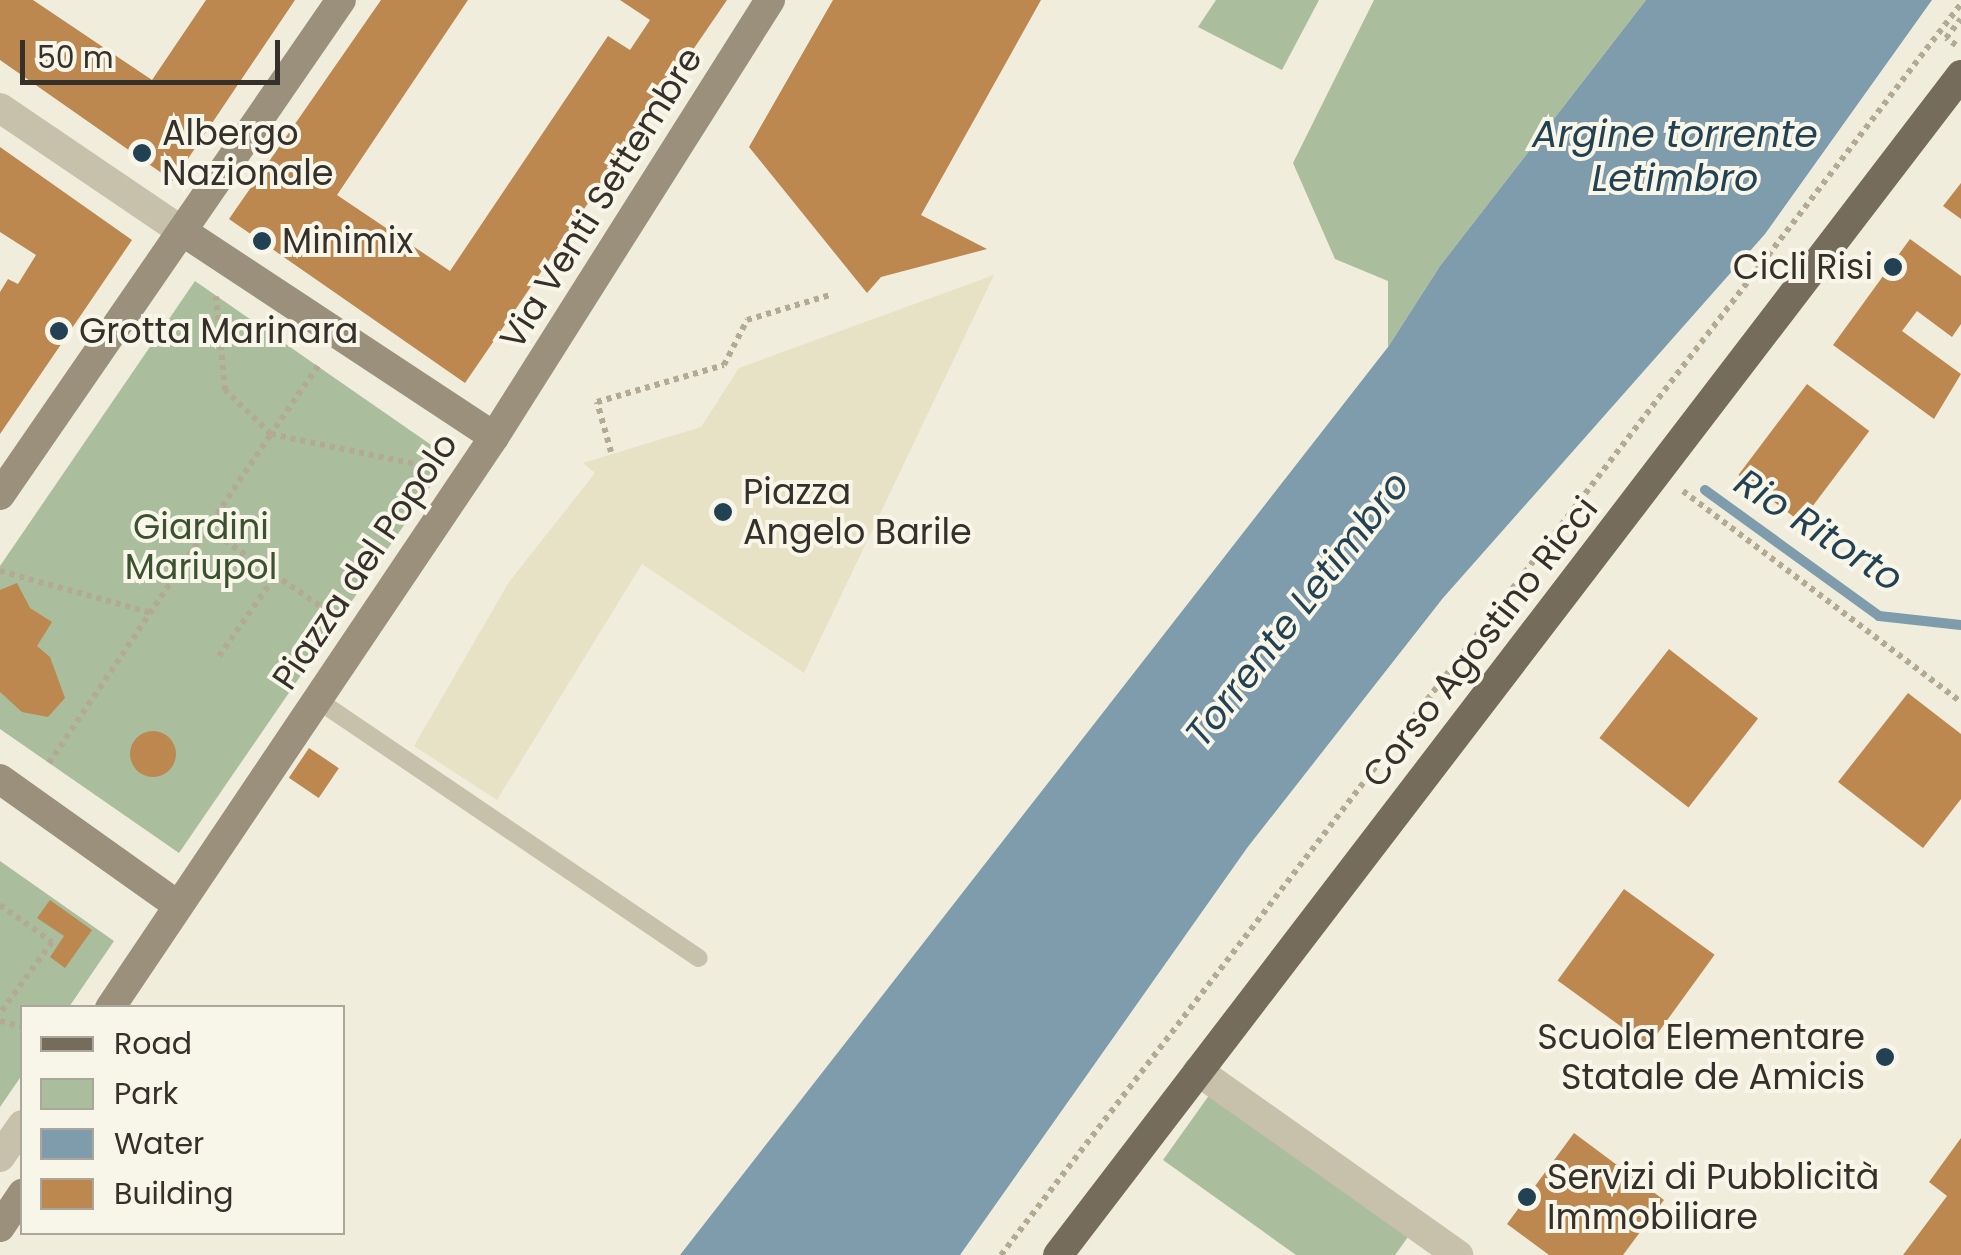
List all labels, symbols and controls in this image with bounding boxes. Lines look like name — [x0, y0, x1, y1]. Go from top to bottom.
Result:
scale bar — [25, 20, 285, 82]
text: 50 m — [37, 36, 114, 79]
street label: Via Venti Settembre — [491, 39, 711, 357]
water label: Argine torrente Letimbro — [1532, 111, 1818, 200]
place label: Albergo Nazionale — [162, 112, 334, 194]
marker: Albergo Nazionale — [131, 142, 153, 164]
place label: Minimix — [282, 220, 413, 262]
marker: Minimix — [251, 230, 273, 252]
place label: Cicli Risi — [1733, 246, 1873, 288]
marker: Cicli Risi — [1882, 256, 1904, 278]
place label: Grotta Marinara — [79, 310, 358, 352]
marker: Grotta Marinara — [48, 320, 70, 342]
street label: Piazza del Popolo — [264, 425, 466, 697]
water label: Rio Ritorto — [1726, 459, 1912, 601]
water label: Torrente Letimbro — [1176, 462, 1418, 756]
place label: Piazza Angelo Barile — [743, 471, 972, 553]
street label: Corso Agostino Ricci — [1354, 488, 1606, 796]
marker: Piazza Angelo Barile — [712, 501, 734, 523]
park label: Giardini Mariupol — [125, 506, 277, 588]
legend — [20, 1005, 345, 1235]
place label: Scuola Elementare Statale de Amicis — [1537, 1016, 1865, 1098]
text: Road — [114, 1022, 192, 1065]
marker: Scuola Elementare Statale de Amicis — [1874, 1046, 1896, 1068]
text: Park — [114, 1072, 178, 1115]
text: Water — [114, 1122, 204, 1165]
place label: Servizi di Pubblicità Immobiliare — [1547, 1156, 1879, 1238]
text: Building — [114, 1172, 234, 1215]
marker: Servizi di Pubblicità Immobiliare — [1516, 1186, 1538, 1208]

